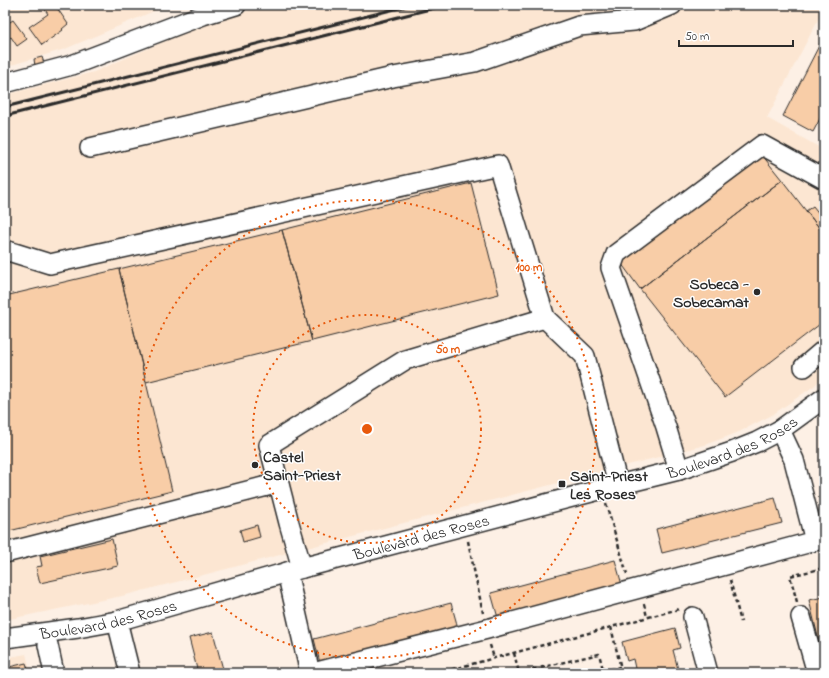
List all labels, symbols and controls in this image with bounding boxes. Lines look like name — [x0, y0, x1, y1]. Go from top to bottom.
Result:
scale bar — [679, 22, 793, 48]
text: 50 m — [685, 28, 709, 46]
text: 100 m — [516, 259, 543, 277]
place label: Sobeca - Sobecamat — [673, 273, 750, 315]
marker: Sobeca - Sobecamat — [752, 287, 762, 297]
text: 50 m — [436, 341, 461, 359]
street label: Boulevard des Roses — [664, 411, 803, 487]
centre of rings — [360, 422, 374, 436]
place label: Castel Saint-Priest — [263, 446, 342, 488]
marker: Castel Saint-Priest — [250, 460, 260, 470]
place label: Saint-Priest Les Roses — [570, 465, 649, 507]
marker: Saint-Priest Les Roses — [557, 479, 567, 489]
street label: Boulevard des Roses — [350, 509, 492, 568]
street label: Boulevard des Roses — [37, 594, 180, 647]

